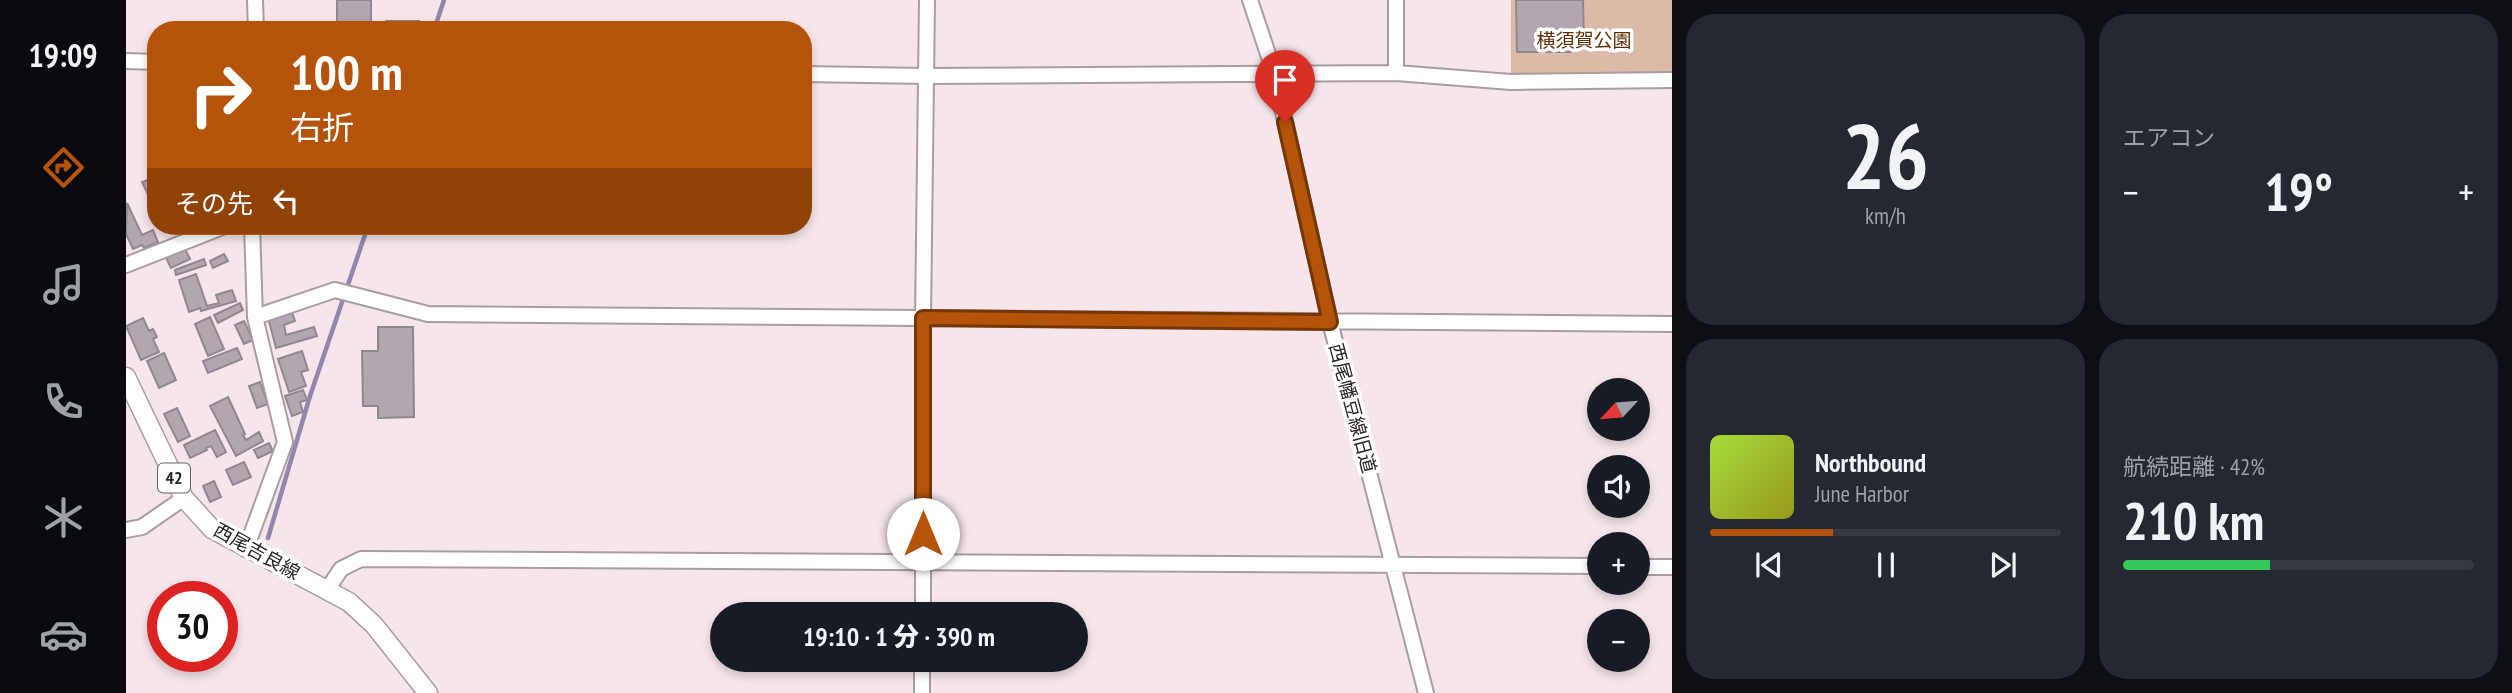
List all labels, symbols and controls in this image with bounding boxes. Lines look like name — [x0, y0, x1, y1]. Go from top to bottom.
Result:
park label: 横須賀公園 — [1536, 28, 1632, 52]
text: 19:09 — [28, 34, 98, 76]
text: 100 m — [290, 40, 403, 104]
icon: right — [175, 49, 266, 140]
pin — [1255, 50, 1315, 122]
icon: arrive — [1266, 61, 1304, 99]
text: 26 — [1842, 96, 1929, 214]
text: 右折 — [290, 106, 354, 148]
text: エアコン — [2123, 123, 2215, 152]
icon: directions — [39, 143, 88, 192]
text: 19° — [2264, 158, 2333, 225]
text: − — [2123, 167, 2139, 216]
text: + — [2458, 167, 2474, 216]
icon: left — [267, 182, 305, 220]
text: その先 — [175, 187, 253, 220]
text: km/h — [1865, 201, 1906, 230]
icon: music — [39, 260, 88, 309]
street label: 西尾幡豆線旧道 — [1324, 341, 1382, 475]
icon: phone — [39, 377, 88, 426]
north arrow — [1587, 378, 1650, 441]
map controls — [1587, 378, 1650, 672]
text: Northbound — [1815, 446, 1926, 479]
text: 航続距離 · 42% — [2123, 452, 2265, 481]
button: sound — [1587, 455, 1650, 518]
road number: 42 — [158, 464, 190, 492]
text: June Harbor — [1815, 479, 1909, 508]
text: 210 km — [2123, 487, 2264, 554]
icon: climate — [39, 493, 88, 542]
position arrow — [886, 497, 960, 571]
street label: 西尾吉良線 — [210, 517, 304, 585]
button: + — [1587, 532, 1650, 595]
icon: previous — [1750, 546, 1788, 584]
icon: pause — [1867, 546, 1905, 584]
icon: next — [1984, 546, 2022, 584]
speed limit sign: 30 — [147, 581, 238, 672]
button: − — [1587, 609, 1650, 672]
icon: car — [39, 610, 88, 659]
text: 19:10 · 1 分 · 390 m — [803, 620, 995, 653]

